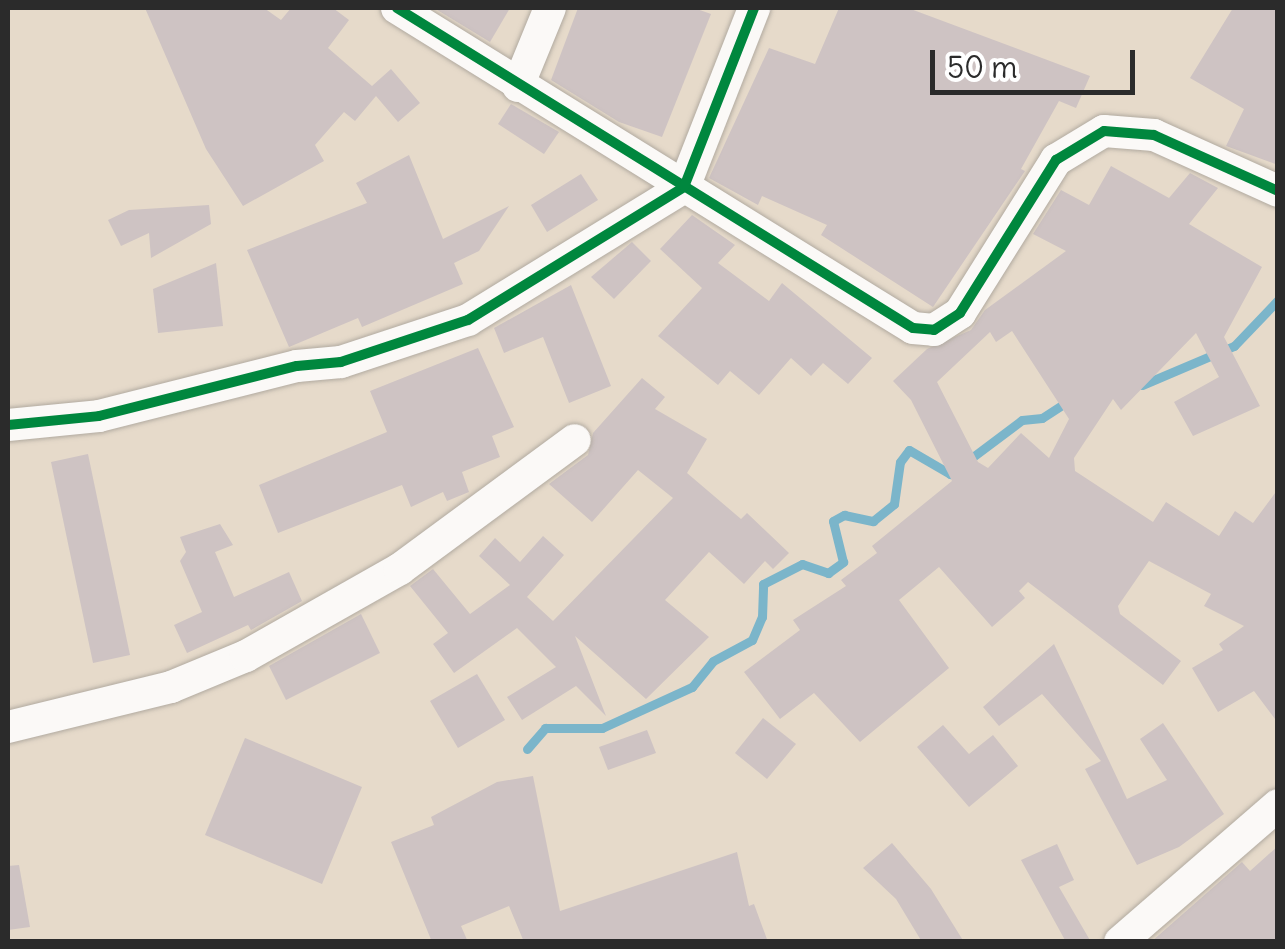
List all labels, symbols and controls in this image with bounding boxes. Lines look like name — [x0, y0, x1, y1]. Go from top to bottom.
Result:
scale bar — [935, 30, 1140, 92]
text: 50 m — [947, 48, 1017, 86]

